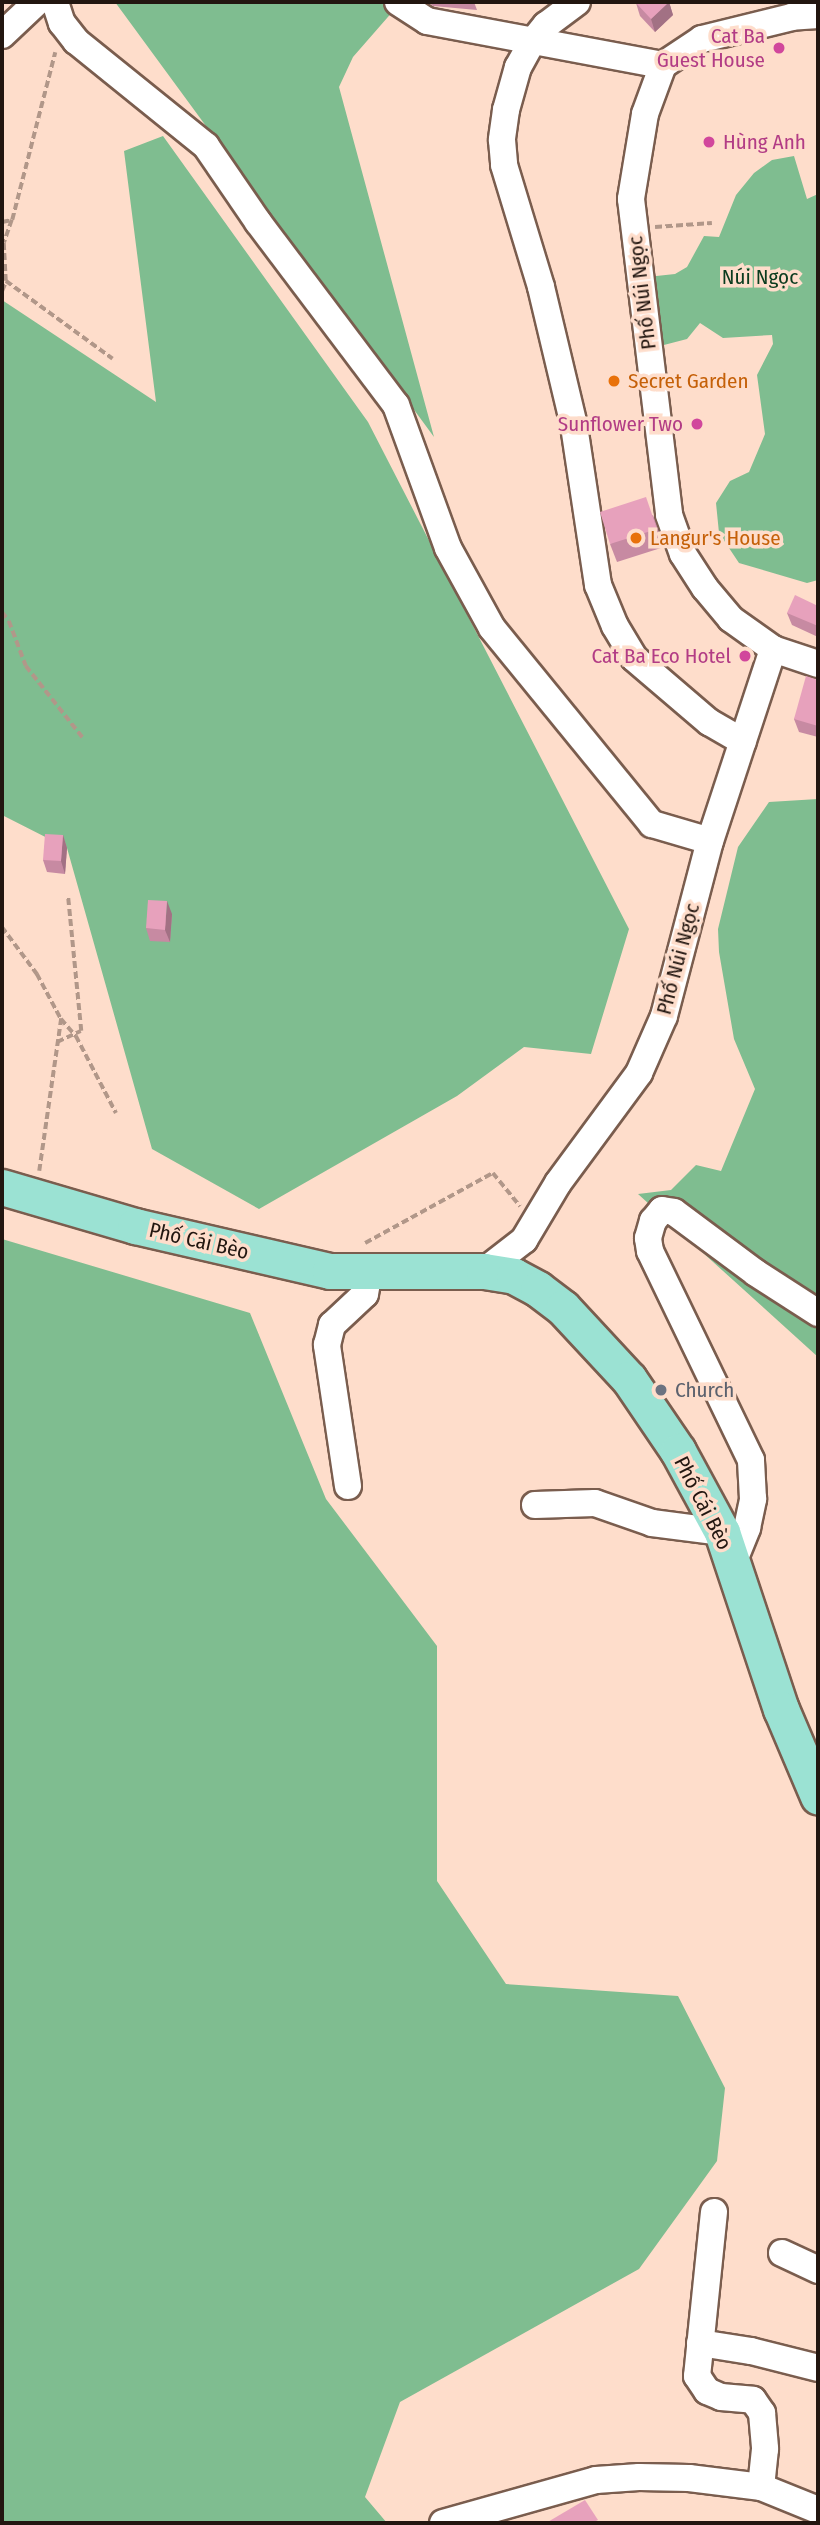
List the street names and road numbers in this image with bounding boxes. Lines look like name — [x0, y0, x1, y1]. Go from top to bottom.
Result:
street label: Phố Núi Ngọc — [623, 235, 661, 351]
street label: Phố Núi Ngọc — [651, 901, 705, 1017]
street label: Phố Cái Bèo — [147, 1217, 251, 1265]
street label: Phố Cái Bèo — [669, 1452, 737, 1554]

